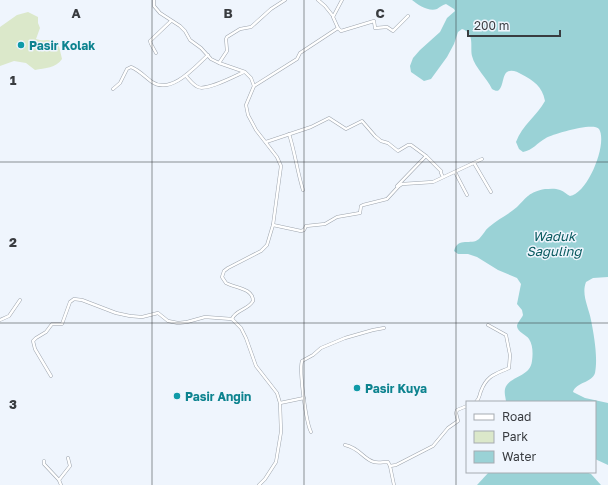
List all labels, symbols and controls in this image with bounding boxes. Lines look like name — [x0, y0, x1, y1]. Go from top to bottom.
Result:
text: A — [71, 5, 81, 21]
text: B — [223, 5, 233, 21]
text: C — [375, 5, 385, 21]
scale bar — [468, 12, 560, 38]
text: 200 m — [474, 18, 509, 33]
place label: Pasir Kolak — [29, 38, 95, 53]
marker: Pasir Kolak — [16, 40, 26, 50]
text: 1 — [10, 72, 17, 88]
water label: Waduk Saguling — [526, 228, 583, 259]
text: 2 — [9, 234, 17, 250]
place label: Pasir Kuya — [365, 381, 427, 396]
marker: Pasir Kuya — [352, 383, 362, 393]
place label: Pasir Angin — [185, 389, 251, 404]
marker: Pasir Angin — [172, 391, 182, 401]
text: 3 — [9, 396, 17, 412]
legend — [466, 401, 596, 473]
text: Road — [502, 409, 531, 424]
text: Park — [502, 429, 528, 444]
text: Water — [502, 449, 536, 464]

